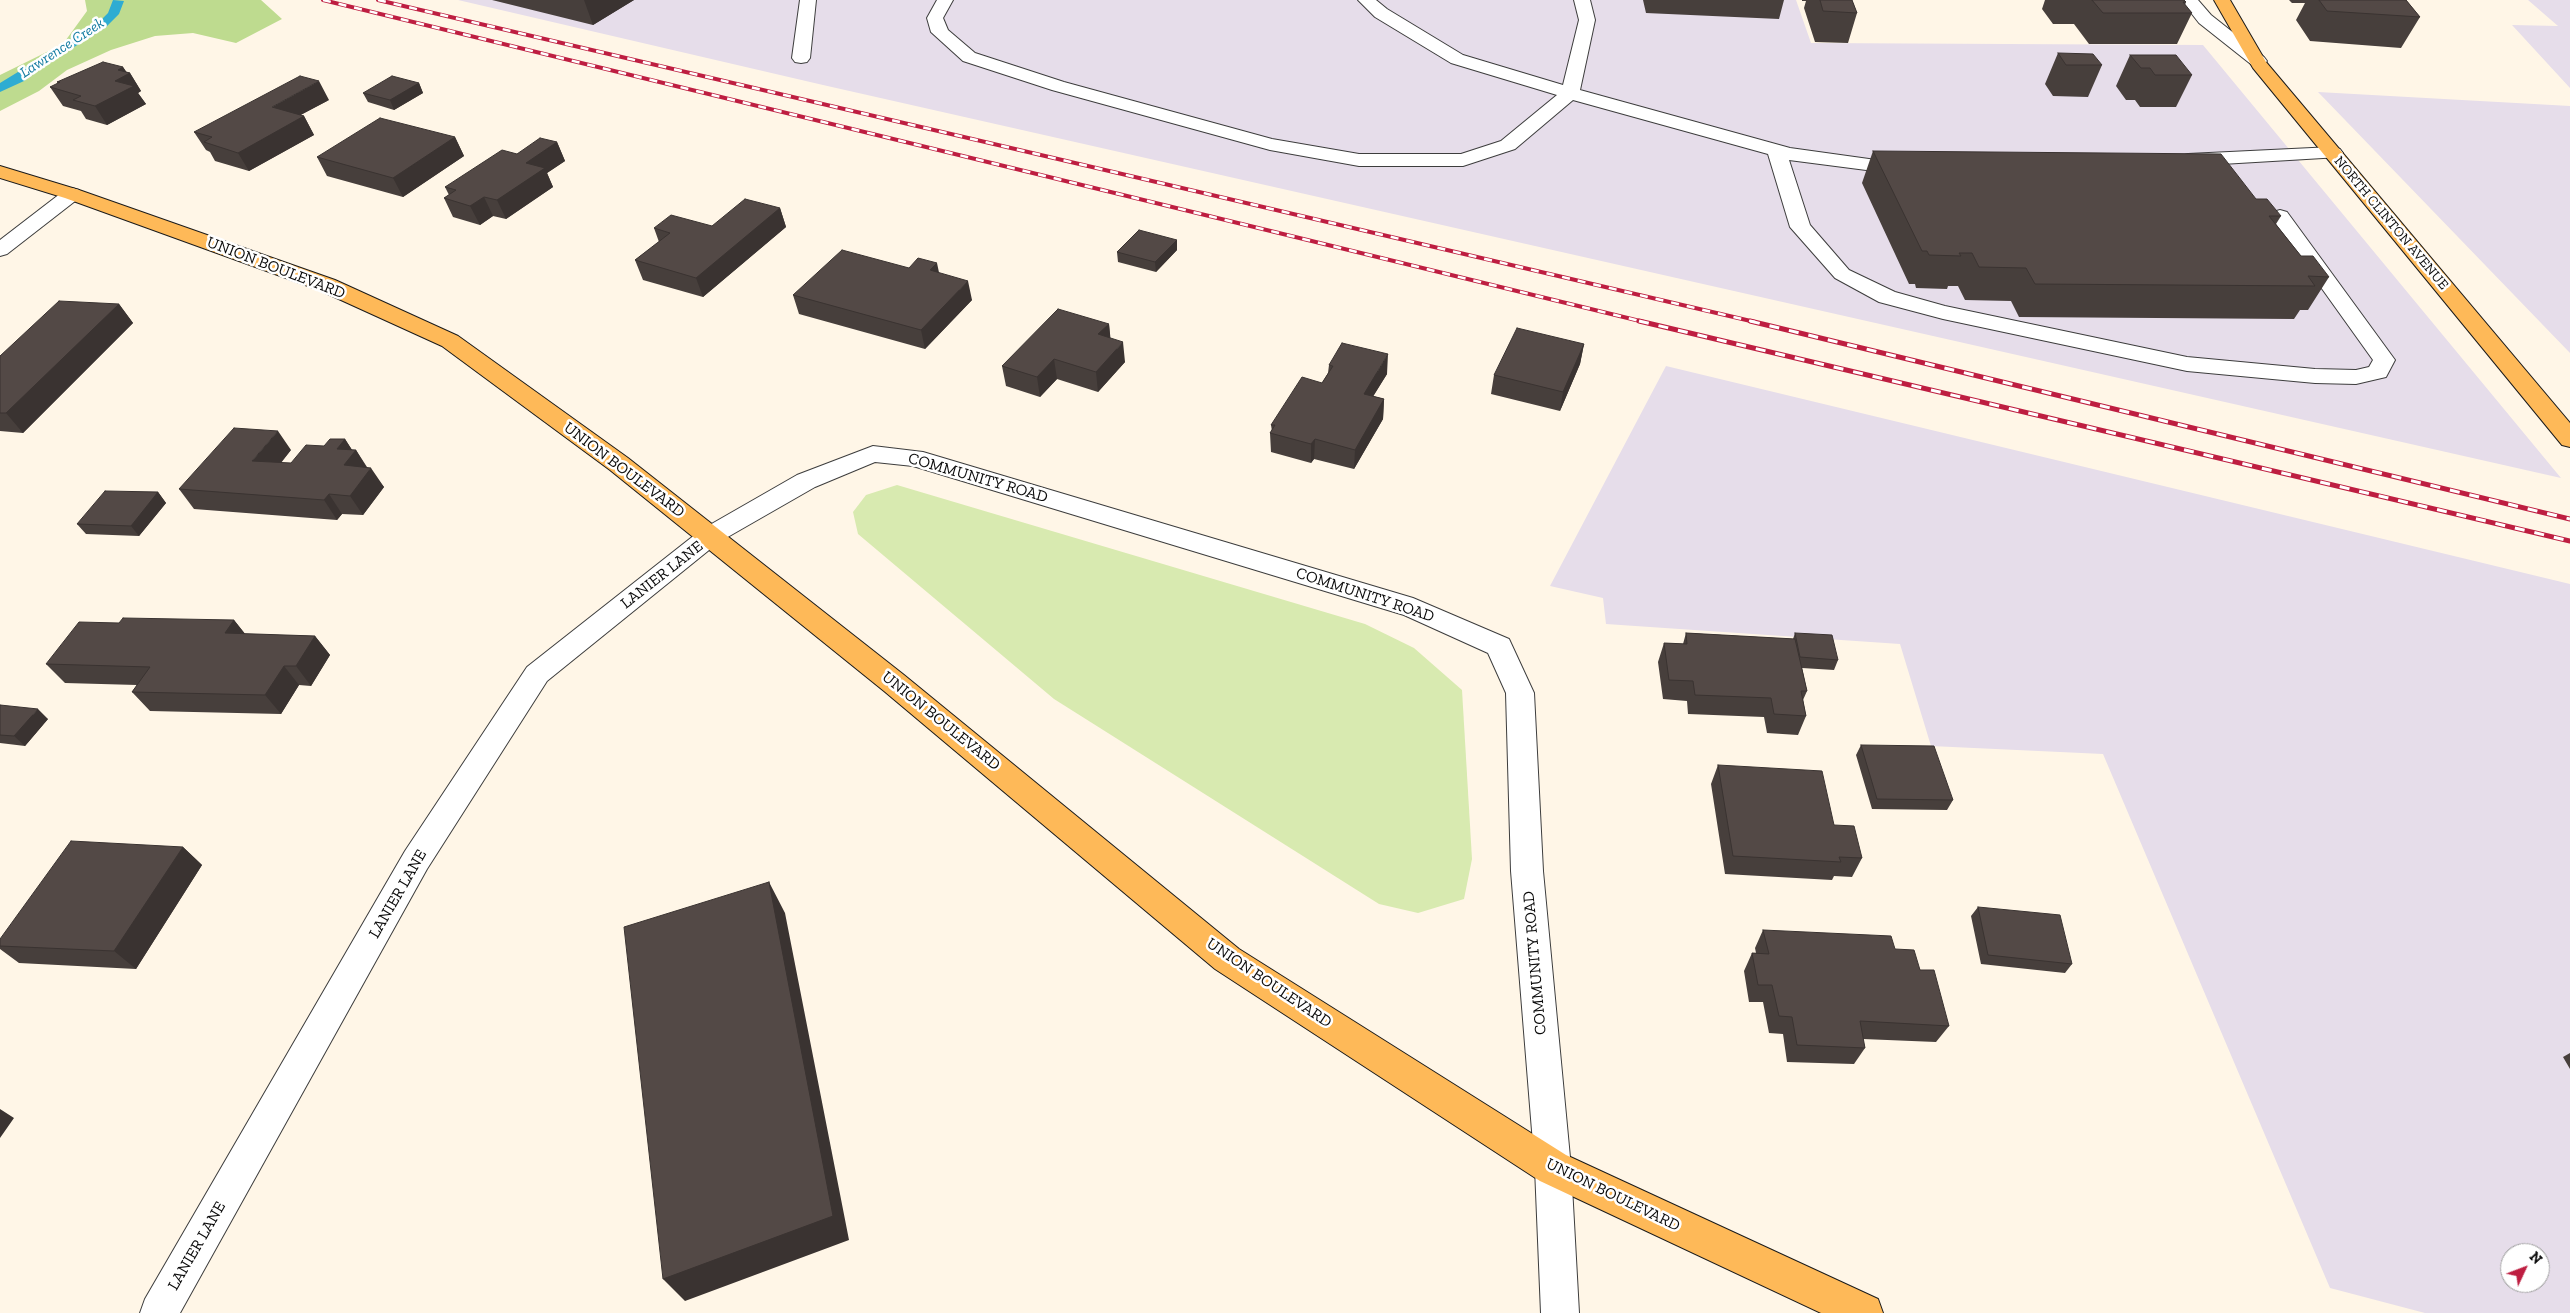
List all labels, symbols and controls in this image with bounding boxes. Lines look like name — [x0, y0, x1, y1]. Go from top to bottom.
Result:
water label: Lawrence Creek — [17, 14, 107, 82]
street label: NORTH CLINTON AVENUE — [2330, 153, 2452, 293]
street label: UNION BOULEVARD — [204, 233, 348, 303]
street label: UNION BOULEVARD — [560, 418, 688, 522]
street label: COMMUNITY ROAD — [906, 449, 1050, 507]
street label: LANIER LANE — [617, 537, 707, 613]
street label: COMMUNITY ROAD — [1293, 564, 1437, 626]
street label: UNION BOULEVARD — [878, 667, 1004, 775]
street label: LANIER LANE — [365, 846, 431, 942]
street label: COMMUNITY ROAD — [1519, 890, 1551, 1036]
street label: UNION BOULEVARD — [1203, 934, 1335, 1032]
street label: UNION BOULEVARD — [1543, 1154, 1683, 1236]
street label: LANIER LANE — [164, 1198, 230, 1294]
north arrow — [2500, 1243, 2550, 1293]
text: N — [2526, 1248, 2545, 1268]

